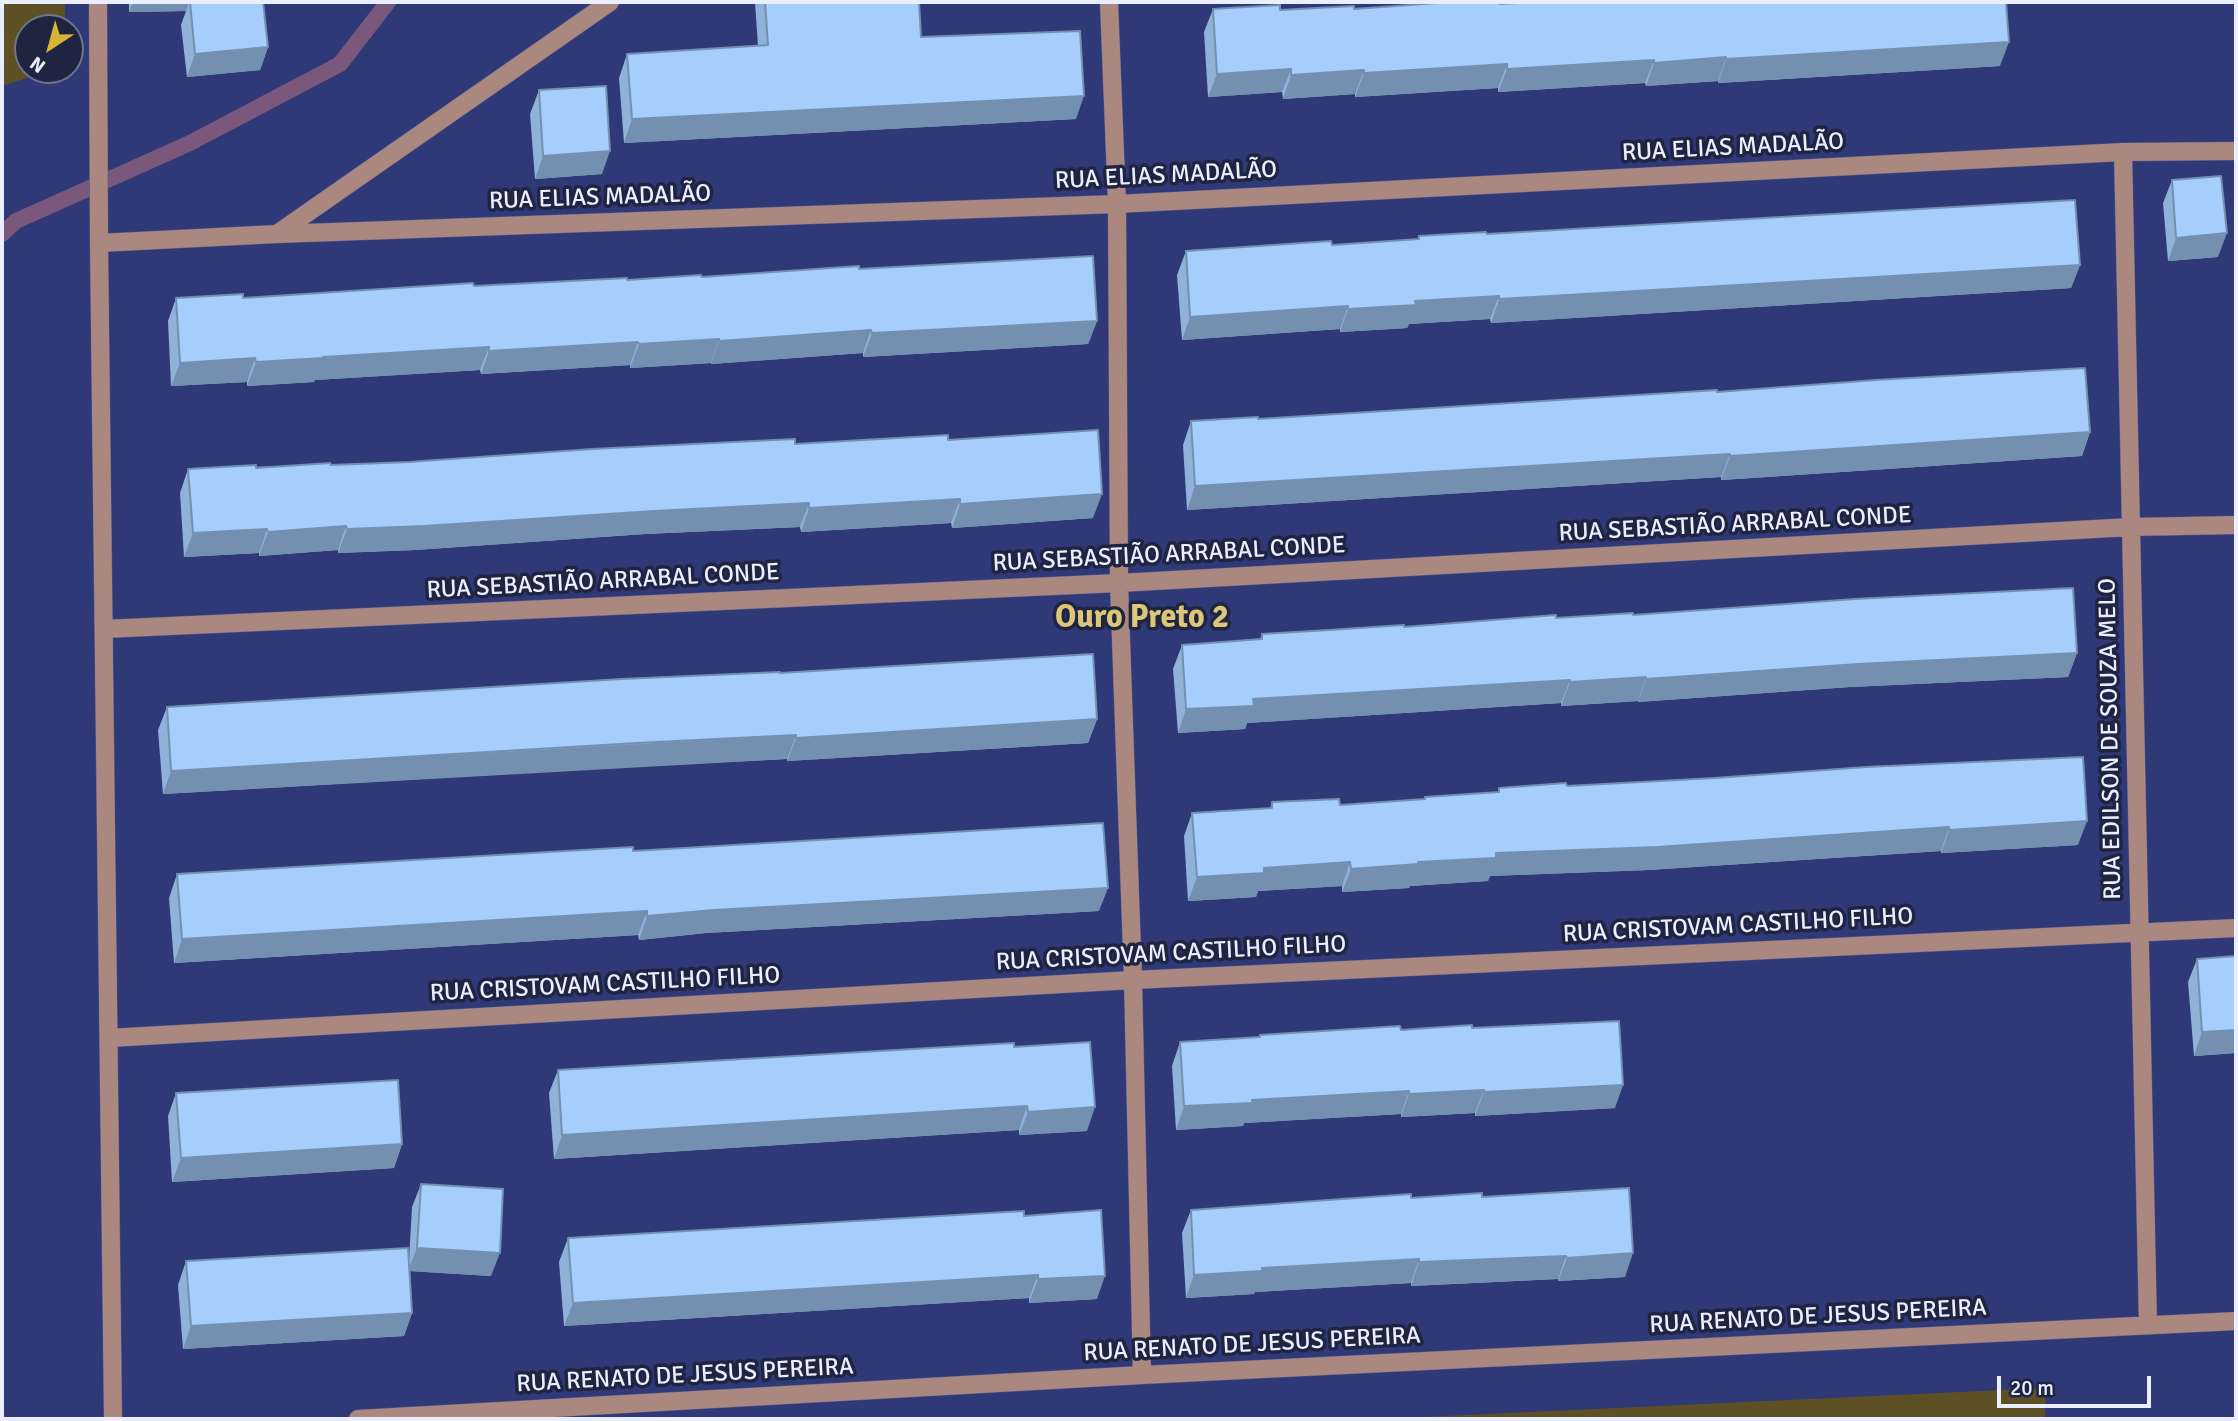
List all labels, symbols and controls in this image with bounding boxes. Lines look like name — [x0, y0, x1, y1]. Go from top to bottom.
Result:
north arrow — [14, 14, 84, 84]
text: N — [25, 51, 50, 78]
street label: RUA ELIAS MADALÃO — [1621, 128, 1845, 168]
street label: RUA ELIAS MADALÃO — [1054, 156, 1278, 196]
street label: RUA ELIAS MADALÃO — [488, 180, 712, 216]
street label: RUA SEBASTIÃO ARRABAL CONDE — [1558, 501, 1912, 549]
street label: RUA SEBASTIÃO ARRABAL CONDE — [992, 531, 1346, 579]
street label: RUA SEBASTIÃO ARRABAL CONDE — [426, 558, 780, 606]
street label: RUA EDILSON DE SOUZA MELO — [2094, 578, 2128, 900]
district label: Ouro Preto 2 — [1055, 600, 1229, 638]
street label: RUA CRISTOVAM CASTILHO FILHO — [1562, 902, 1914, 950]
street label: RUA CRISTOVAM CASTILHO FILHO — [995, 930, 1347, 978]
street label: RUA CRISTOVAM CASTILHO FILHO — [429, 961, 781, 1009]
street label: RUA RENATO DE JESUS PEREIRA — [1649, 1294, 1987, 1340]
street label: RUA RENATO DE JESUS PEREIRA — [1083, 1322, 1421, 1368]
street label: RUA RENATO DE JESUS PEREIRA — [516, 1353, 854, 1399]
scale bar — [2000, 1362, 2154, 1406]
text: 20 m — [2010, 1375, 2054, 1401]

